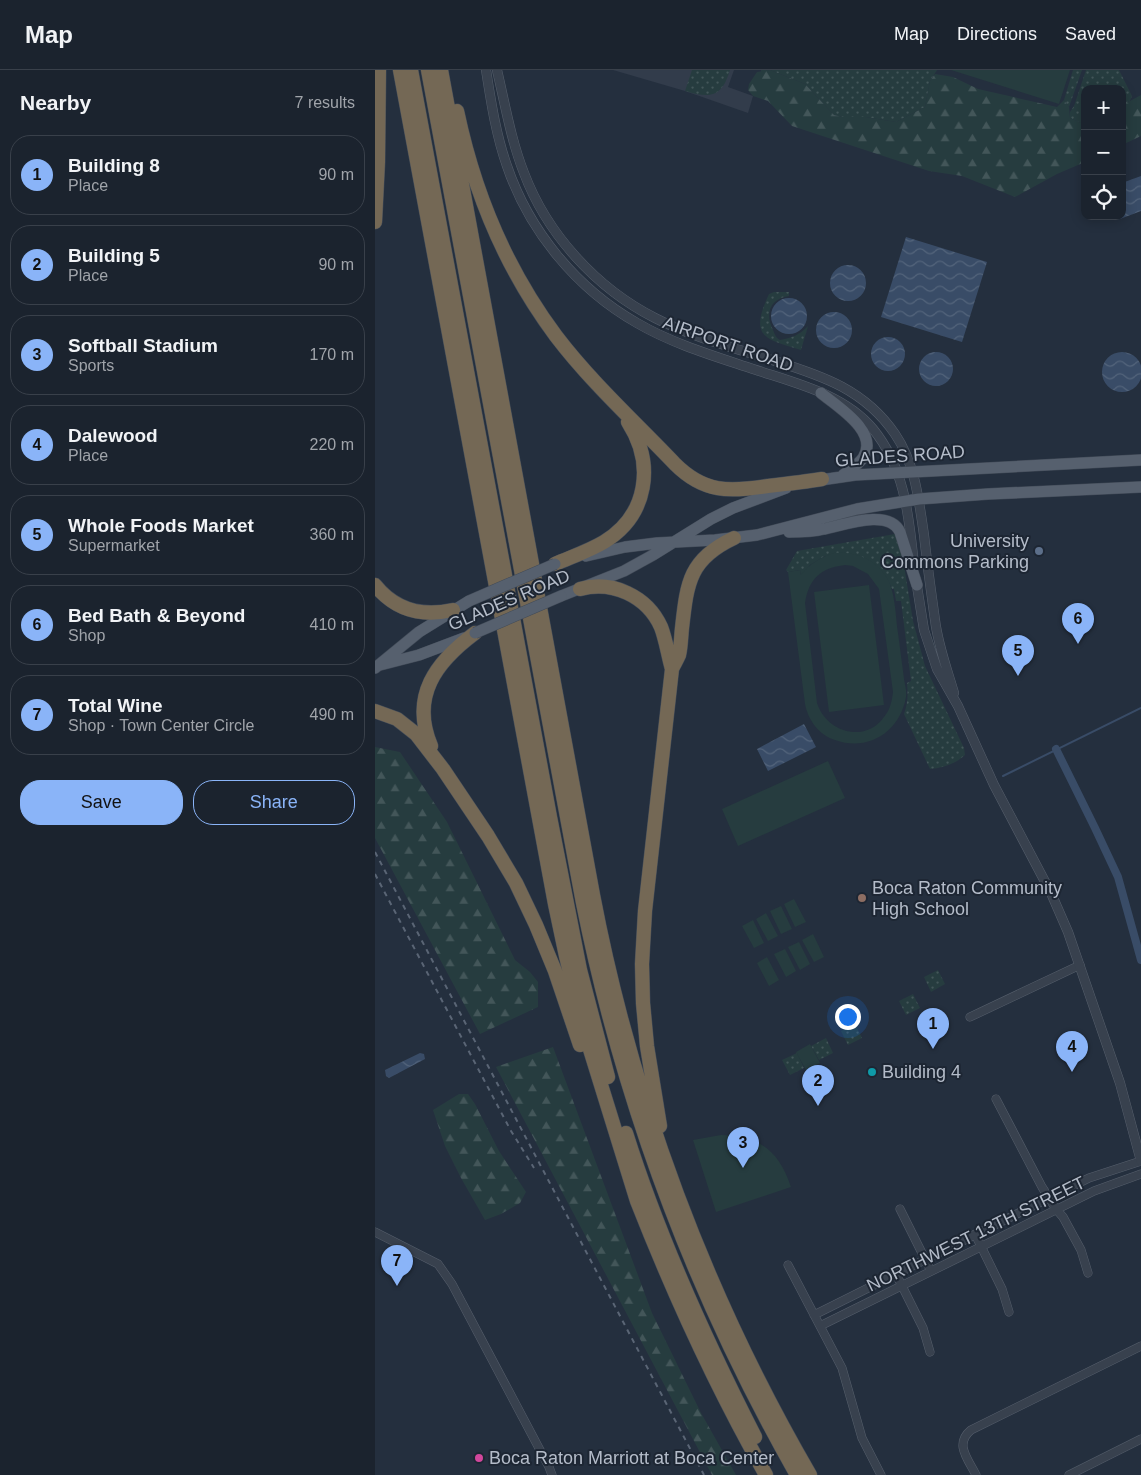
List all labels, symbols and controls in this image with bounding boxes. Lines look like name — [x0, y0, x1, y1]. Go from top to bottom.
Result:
text: Map — [25, 21, 73, 48]
text: Map — [894, 24, 929, 44]
text: Directions — [957, 24, 1037, 44]
text: Saved — [1065, 24, 1116, 44]
map controls — [1081, 85, 1126, 220]
button: + — [1081, 85, 1126, 130]
text: Nearby — [20, 91, 91, 114]
text: 7 results — [295, 94, 355, 111]
button: − — [1081, 130, 1126, 175]
text: Building 8 — [68, 155, 160, 176]
text: 1 — [33, 166, 41, 183]
text: 90 m — [318, 166, 354, 183]
button: locate — [1081, 175, 1126, 220]
text: Place — [68, 177, 108, 194]
text: Building 5 — [68, 245, 160, 266]
text: 2 — [33, 256, 41, 273]
text: 90 m — [318, 256, 354, 273]
text: Place — [68, 267, 108, 284]
street label: AIRPORT ROAD — [660, 312, 796, 376]
text: Softball Stadium — [68, 335, 218, 356]
text: 3 — [33, 346, 41, 363]
text: 170 m — [310, 346, 354, 363]
text: Sports — [68, 357, 114, 374]
text: Dalewood — [68, 425, 158, 446]
text: 4 — [33, 436, 41, 453]
text: 220 m — [310, 436, 354, 453]
street label: GLADES ROAD — [834, 441, 966, 471]
text: Place — [68, 447, 108, 464]
text: Whole Foods Market — [68, 515, 254, 536]
text: 5 — [33, 526, 41, 543]
text: 360 m — [310, 526, 354, 543]
place label: University Commons Parking — [881, 531, 1029, 572]
text: Supermarket — [68, 537, 160, 554]
marker: University Commons Parking — [1033, 545, 1045, 557]
street label: GLADES ROAD — [445, 565, 573, 635]
pin: 6 — [1062, 603, 1094, 644]
text: Bed Bath & Beyond — [68, 605, 245, 626]
text: 6 — [33, 616, 41, 633]
text: 410 m — [310, 616, 354, 633]
text: Shop — [68, 627, 105, 644]
pin: 5 — [1002, 635, 1034, 676]
text: Total Wine — [68, 695, 162, 716]
text: 7 — [33, 706, 41, 723]
text: 490 m — [310, 706, 354, 723]
text: Shop · Town Center Circle — [68, 717, 254, 734]
button: Save — [20, 780, 183, 825]
button: Share — [193, 780, 355, 825]
place label: Boca Raton Community High School — [872, 878, 1062, 919]
marker: Boca Raton Community High School — [856, 892, 868, 904]
your location — [835, 1004, 861, 1030]
pin: 1 — [917, 1008, 949, 1049]
pin: 4 — [1056, 1031, 1088, 1072]
place label: Building 4 — [882, 1062, 961, 1082]
pin: 2 — [802, 1065, 834, 1106]
marker: Building 4 — [866, 1066, 878, 1078]
pin: 3 — [727, 1127, 759, 1168]
street label: NORTHWEST 13TH STREET — [864, 1172, 1088, 1296]
pin: 7 — [381, 1245, 413, 1286]
place label: Boca Raton Marriott at Boca Center — [489, 1448, 774, 1468]
marker: Boca Raton Marriott at Boca Center — [473, 1452, 485, 1464]

